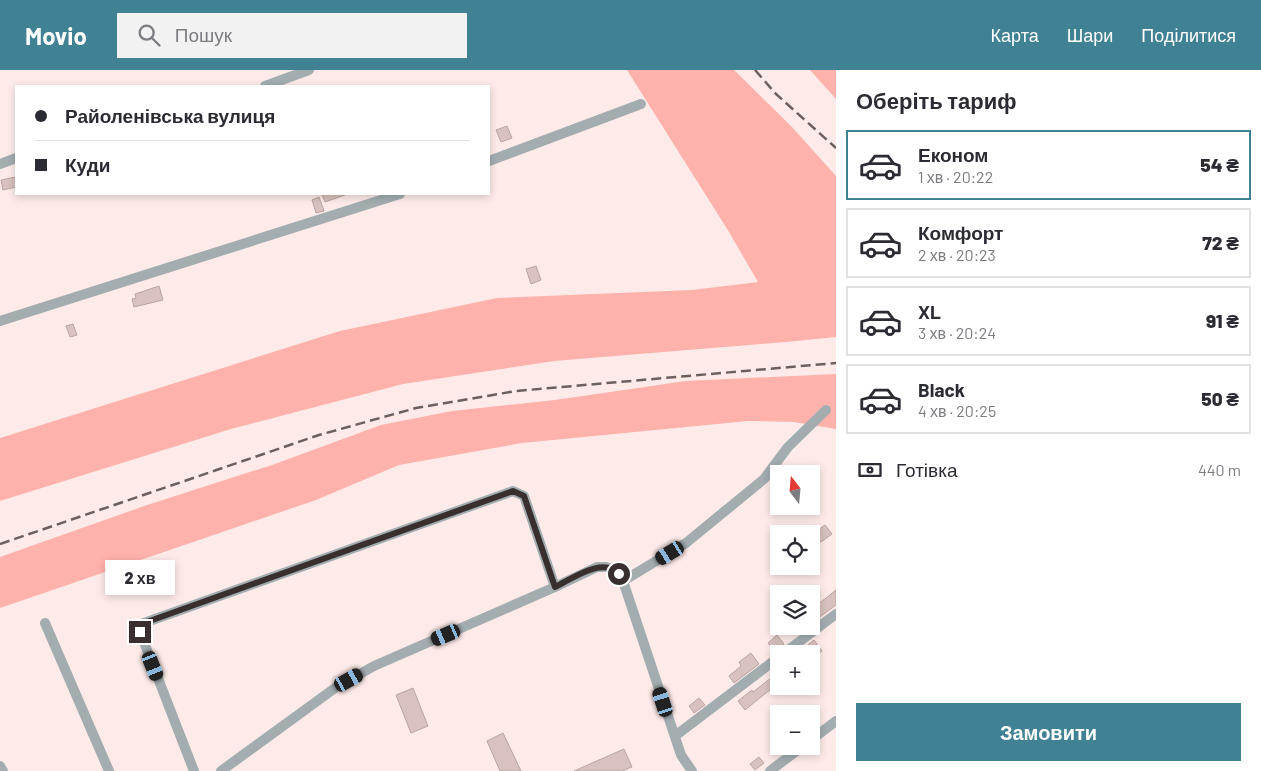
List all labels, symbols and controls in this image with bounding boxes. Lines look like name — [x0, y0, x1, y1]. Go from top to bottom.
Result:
search box — [117, 13, 467, 58]
text: Movio — [25, 21, 87, 50]
icon: search — [135, 21, 163, 49]
text: Пошук — [175, 23, 232, 46]
text: Карта — [991, 24, 1039, 46]
text: Шари — [1067, 24, 1113, 46]
text: Поділитися — [1141, 24, 1236, 46]
text: Оберіть тариф — [856, 87, 1016, 113]
text: Райоленівська вулиця — [65, 104, 275, 127]
icon: car — [858, 143, 903, 188]
text: Економ — [918, 143, 988, 166]
text: Куди — [65, 153, 110, 176]
text: 54 ₴ — [1200, 153, 1239, 176]
text: 1 хв · 20:22 — [918, 167, 993, 186]
icon: car — [858, 221, 903, 266]
text: Комфорт — [918, 221, 1003, 244]
text: 72 ₴ — [1202, 231, 1239, 254]
text: 2 хв · 20:23 — [918, 245, 996, 264]
icon: car — [858, 299, 903, 344]
text: XL — [918, 300, 941, 323]
text: 91 ₴ — [1206, 309, 1239, 332]
text: 3 хв · 20:24 — [918, 323, 996, 342]
icon: car — [858, 377, 903, 422]
text: Black — [918, 378, 965, 401]
text: 50 ₴ — [1201, 387, 1239, 410]
text: 4 хв · 20:25 — [918, 401, 996, 420]
icon: cash — [856, 456, 884, 484]
text: Готівка — [896, 458, 957, 481]
text: 440 m — [1198, 460, 1241, 479]
north arrow — [770, 465, 820, 515]
map controls — [770, 465, 820, 755]
button: locate — [770, 525, 820, 575]
car — [653, 539, 686, 567]
callout: 2 хв — [105, 560, 175, 594]
route start — [608, 563, 630, 585]
text: 2 хв — [124, 568, 156, 587]
button: layers — [770, 585, 820, 635]
route end — [129, 621, 151, 643]
car — [429, 622, 462, 648]
button: + — [770, 645, 820, 695]
car — [140, 649, 165, 683]
car — [332, 666, 365, 694]
car — [651, 685, 674, 719]
button: Замовити — [856, 703, 1241, 761]
button: − — [770, 705, 820, 755]

